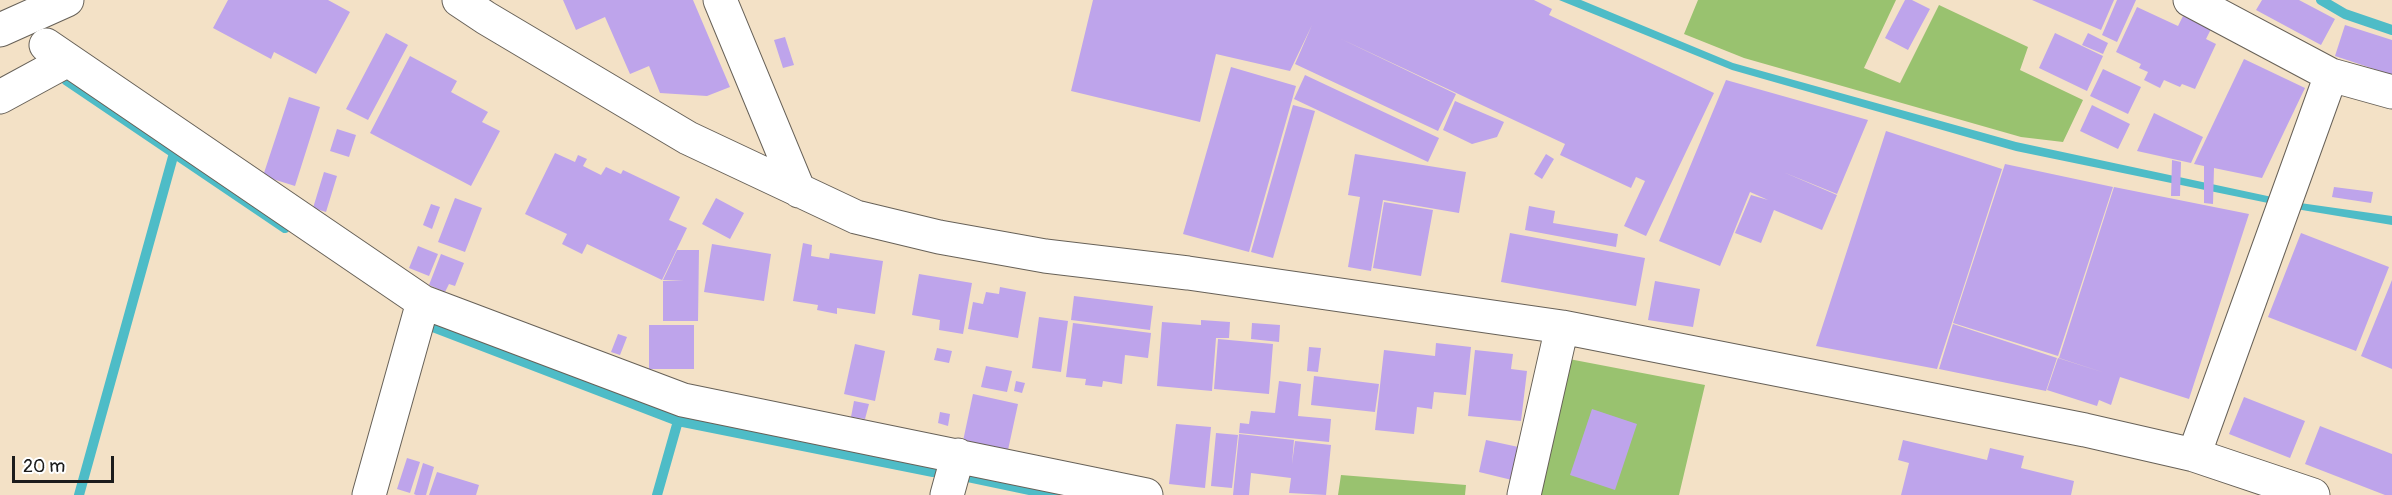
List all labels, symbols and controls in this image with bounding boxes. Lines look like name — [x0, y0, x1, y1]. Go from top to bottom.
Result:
scale bar — [15, 444, 117, 482]
text: 20 m — [23, 455, 65, 478]

